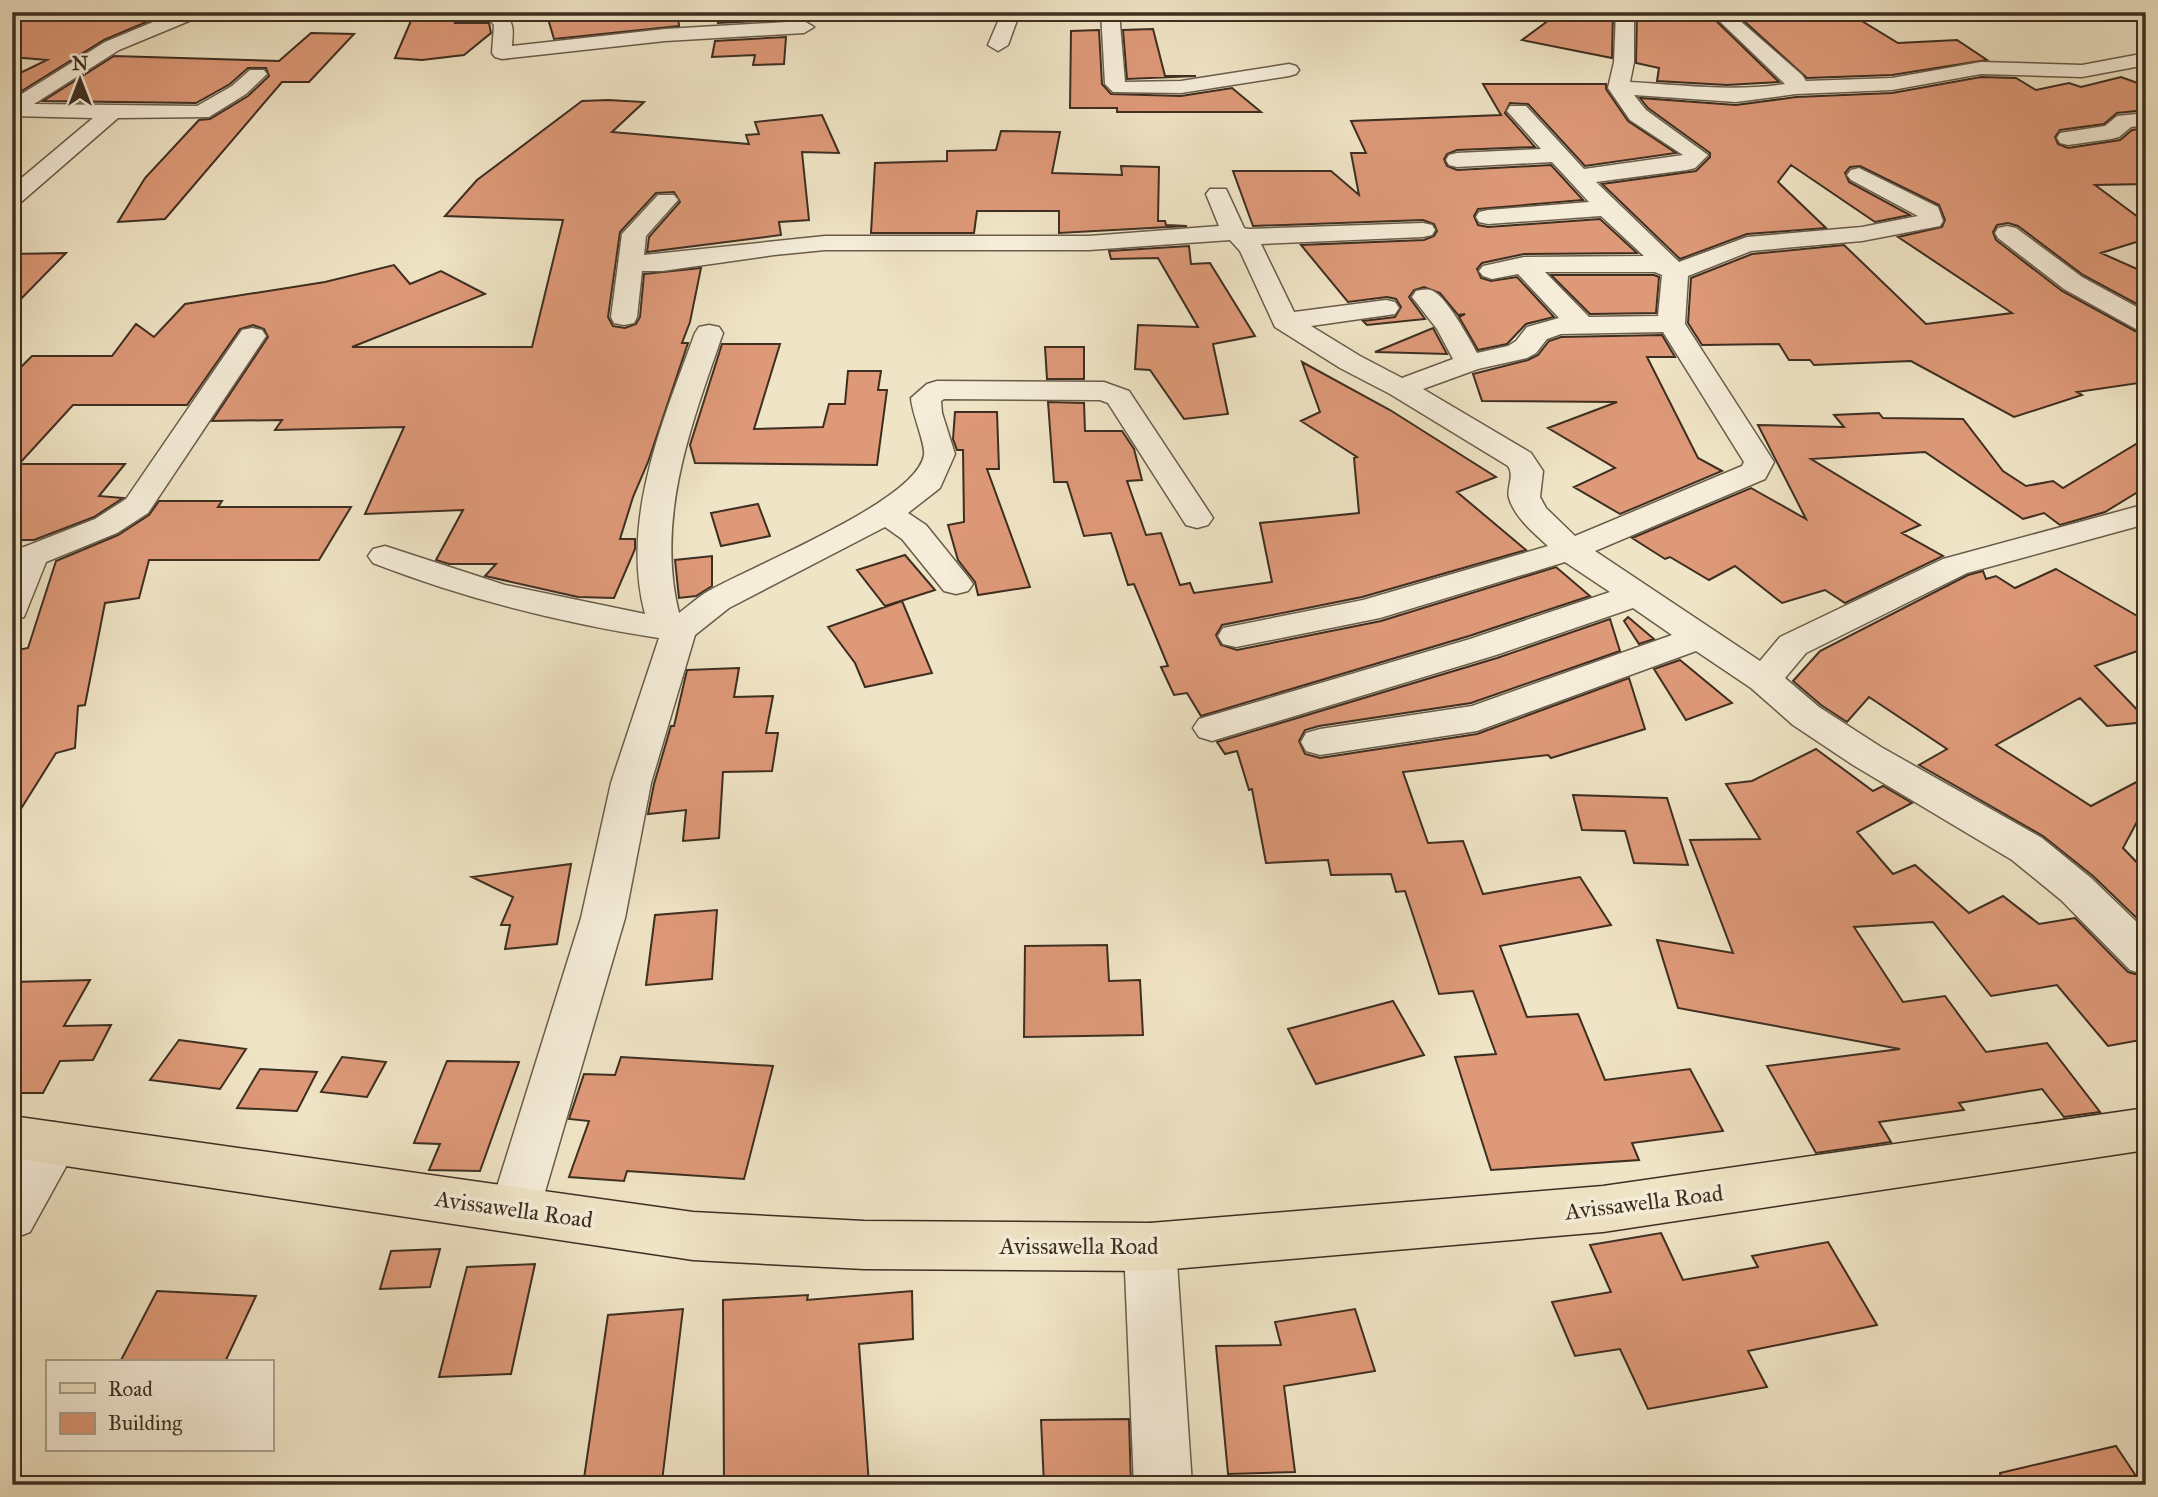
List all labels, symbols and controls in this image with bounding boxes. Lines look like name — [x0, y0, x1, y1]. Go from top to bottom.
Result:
north arrow — [46, 46, 116, 116]
text: N — [72, 52, 88, 75]
street label: Avissawella Road — [1562, 1178, 1725, 1226]
street label: Avissawella Road — [432, 1184, 595, 1234]
street label: Avissawella Road — [999, 1232, 1159, 1260]
legend — [46, 1360, 273, 1452]
text: Road — [108, 1376, 153, 1402]
text: Building — [108, 1410, 182, 1436]

